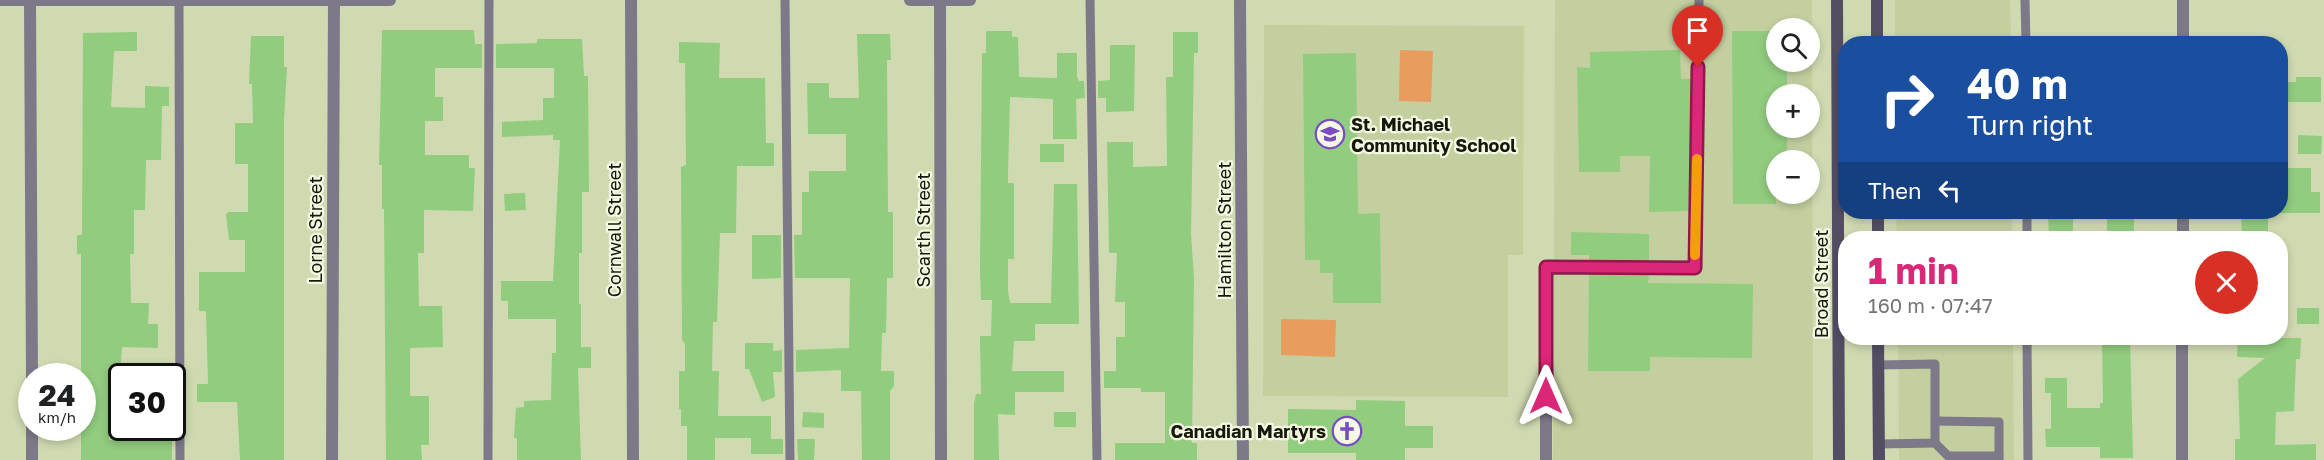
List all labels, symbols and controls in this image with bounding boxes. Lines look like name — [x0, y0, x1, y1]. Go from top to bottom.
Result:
pin — [1672, 5, 1723, 67]
icon: arrive — [1681, 14, 1714, 47]
map controls — [1766, 18, 1820, 204]
button: search — [1766, 18, 1820, 72]
text: 40 m — [1967, 58, 2068, 108]
icon: right — [1868, 60, 1946, 138]
button: + — [1766, 84, 1820, 138]
text: Turn right — [1967, 109, 2093, 141]
place label: St. Michael Community School — [1351, 113, 1516, 156]
school or university icon: St. Michael Community School — [1314, 118, 1346, 150]
button: − — [1766, 150, 1820, 204]
street label: Hamilton Street — [1213, 162, 1235, 298]
street label: Cornwall Street — [603, 163, 625, 297]
street label: Scarth Street — [912, 173, 934, 287]
icon: left — [1933, 174, 1966, 207]
street label: Lorne Street — [304, 176, 326, 284]
text: Then — [1868, 177, 1921, 204]
street label: Broad Street — [1810, 230, 1832, 338]
text: 1 min — [1868, 249, 1959, 292]
button: close — [2195, 251, 2258, 314]
text: 160 m · 07:47 — [1868, 293, 1993, 317]
speed limit sign: 30 — [108, 363, 186, 441]
position arrow — [1514, 364, 1578, 428]
text: 24 — [38, 377, 76, 413]
text: km/h — [38, 408, 76, 426]
church icon: Canadian Martyrs — [1331, 415, 1363, 447]
place label: Canadian Martyrs — [1170, 420, 1326, 442]

